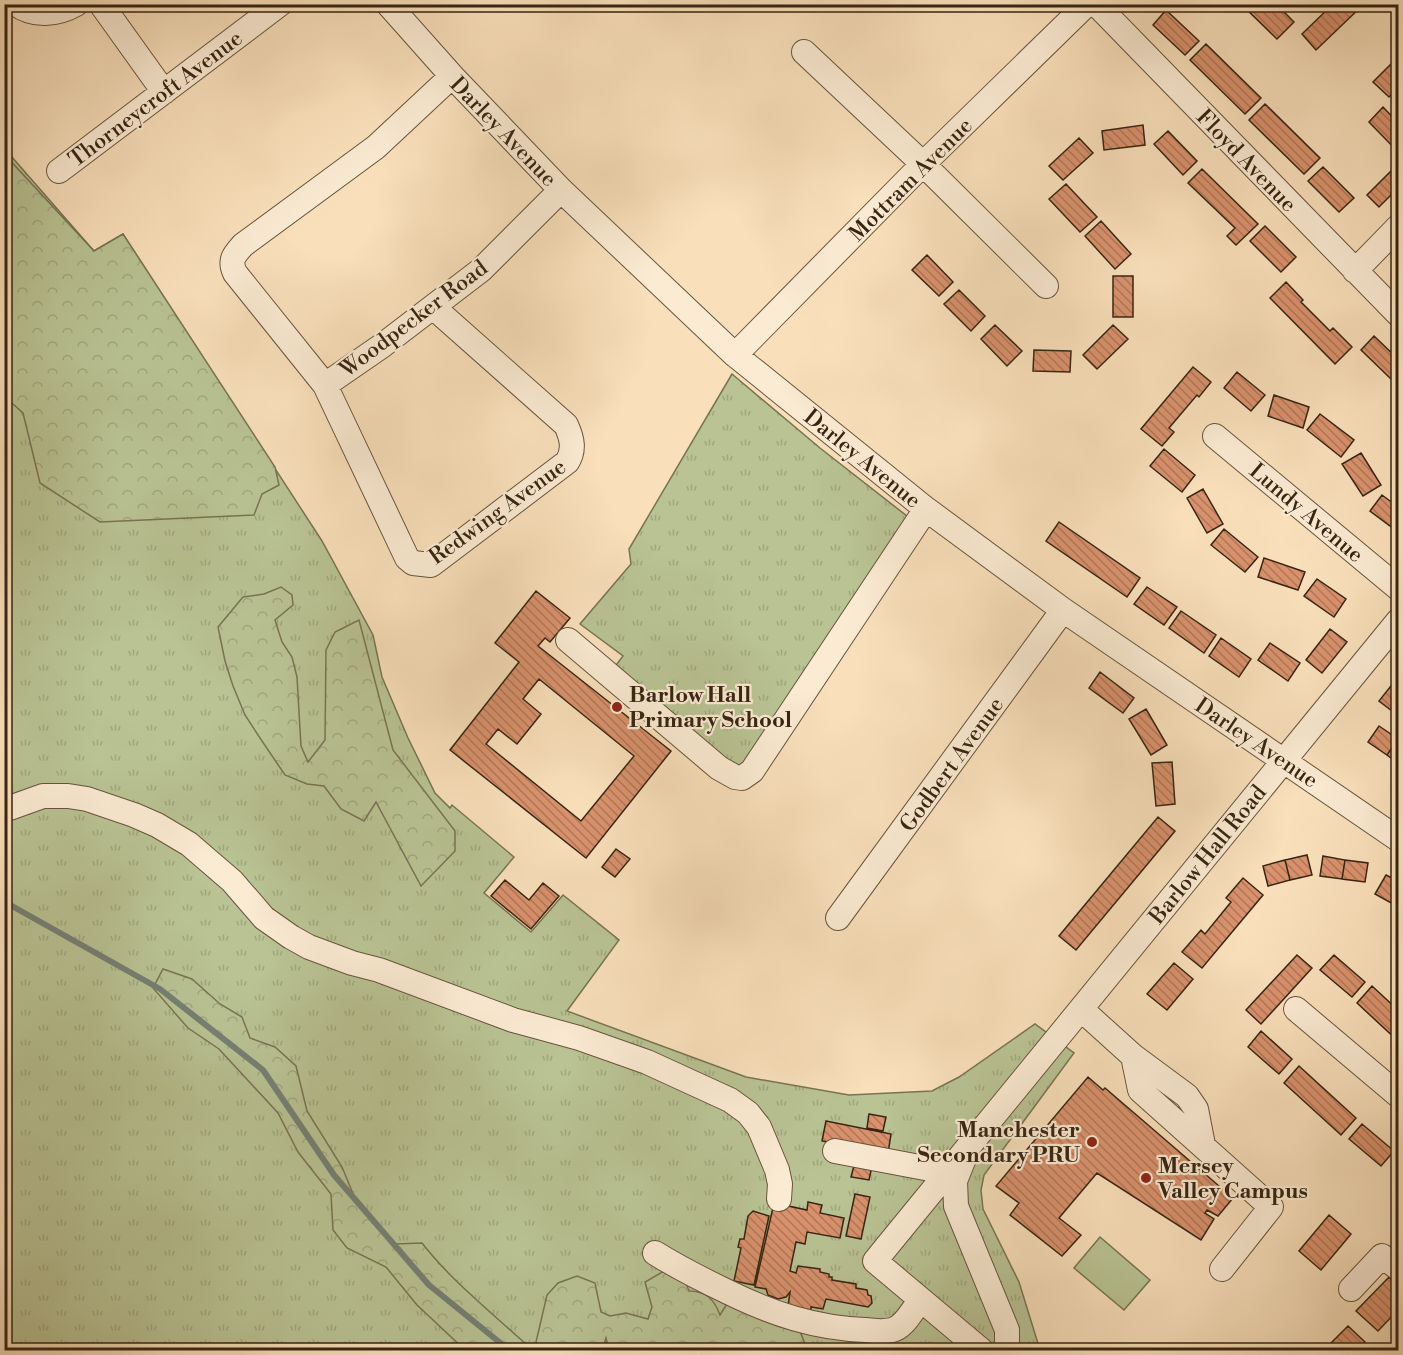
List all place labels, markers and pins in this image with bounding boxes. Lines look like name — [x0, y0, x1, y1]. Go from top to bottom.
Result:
place label: Barlow Hall Primary School — [629, 682, 792, 734]
marker: Barlow Hall Primary School — [610, 700, 624, 714]
place label: Manchester Secondary PRU — [917, 1117, 1080, 1169]
marker: Manchester Secondary PRU — [1085, 1135, 1099, 1149]
place label: Mersey Valley Campus — [1157, 1153, 1308, 1205]
marker: Mersey Valley Campus — [1139, 1171, 1153, 1185]

